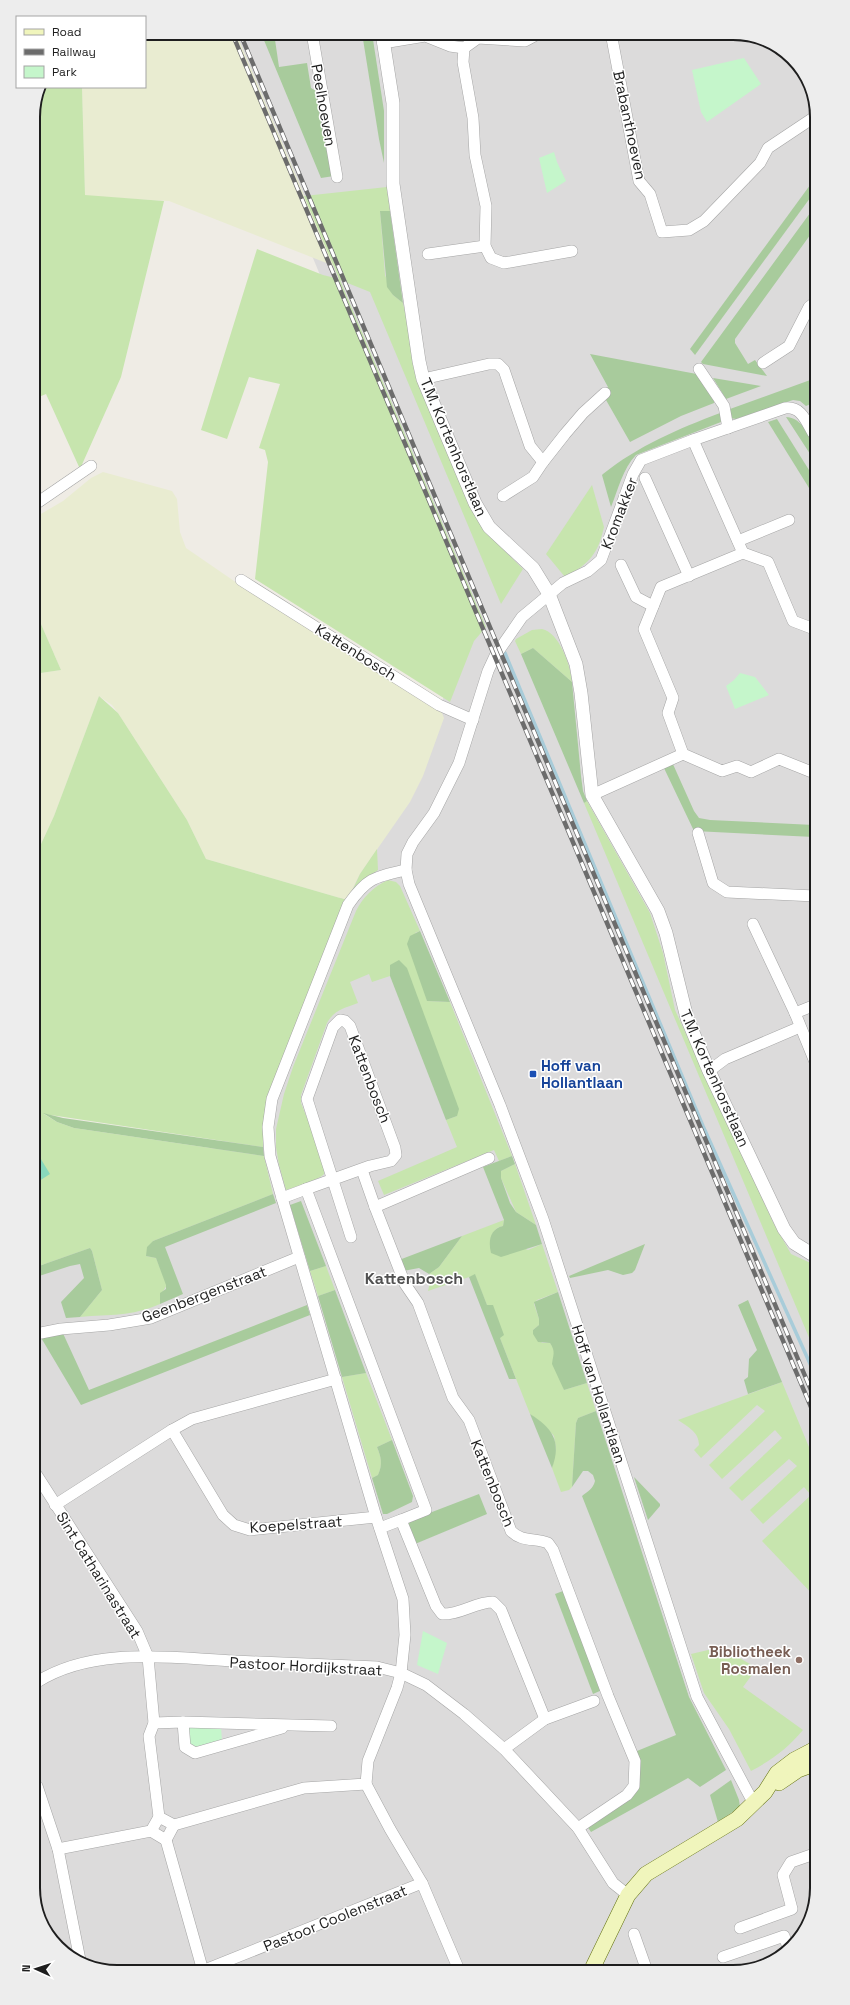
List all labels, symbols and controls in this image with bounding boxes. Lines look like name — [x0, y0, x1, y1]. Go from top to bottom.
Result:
legend — [16, 16, 146, 88]
text: Road — [52, 24, 81, 40]
text: Railway — [52, 44, 96, 60]
street label: Peelhoeven — [307, 62, 341, 148]
text: Park — [52, 64, 77, 80]
street label: Brabanthoeven — [609, 69, 651, 181]
street label: T.M. Kortenhorstlaan — [416, 375, 492, 519]
street label: Kromakker — [597, 474, 642, 552]
street label: Kattenbosch — [312, 619, 400, 685]
street label: T.M. Kortenhorstlaan — [676, 1006, 754, 1150]
street label: Kattenbosch — [345, 1032, 395, 1126]
place label: Hoff van Hollantlaan — [541, 1056, 623, 1092]
marker: Hoff van Hollantlaan — [528, 1069, 538, 1079]
street label: Geenbergenstraat — [139, 1261, 269, 1327]
district label: Kattenbosch — [365, 1268, 463, 1289]
street label: Hoff van Hollantlaan — [568, 1322, 630, 1466]
street label: Kattenbosch — [467, 1437, 519, 1529]
street label: Sint Catharinastraat — [52, 1508, 146, 1642]
street label: Koepelstraat — [249, 1511, 343, 1537]
place label: Bibliotheek Rosmalen — [709, 1642, 792, 1678]
street label: Pastoor Hordijkstraat — [229, 1653, 383, 1679]
marker: Bibliotheek Rosmalen — [794, 1655, 804, 1665]
street label: Pastoor Coolenstraat — [260, 1880, 410, 1956]
north arrow — [16, 1949, 56, 1989]
text: N — [19, 1964, 33, 1973]

